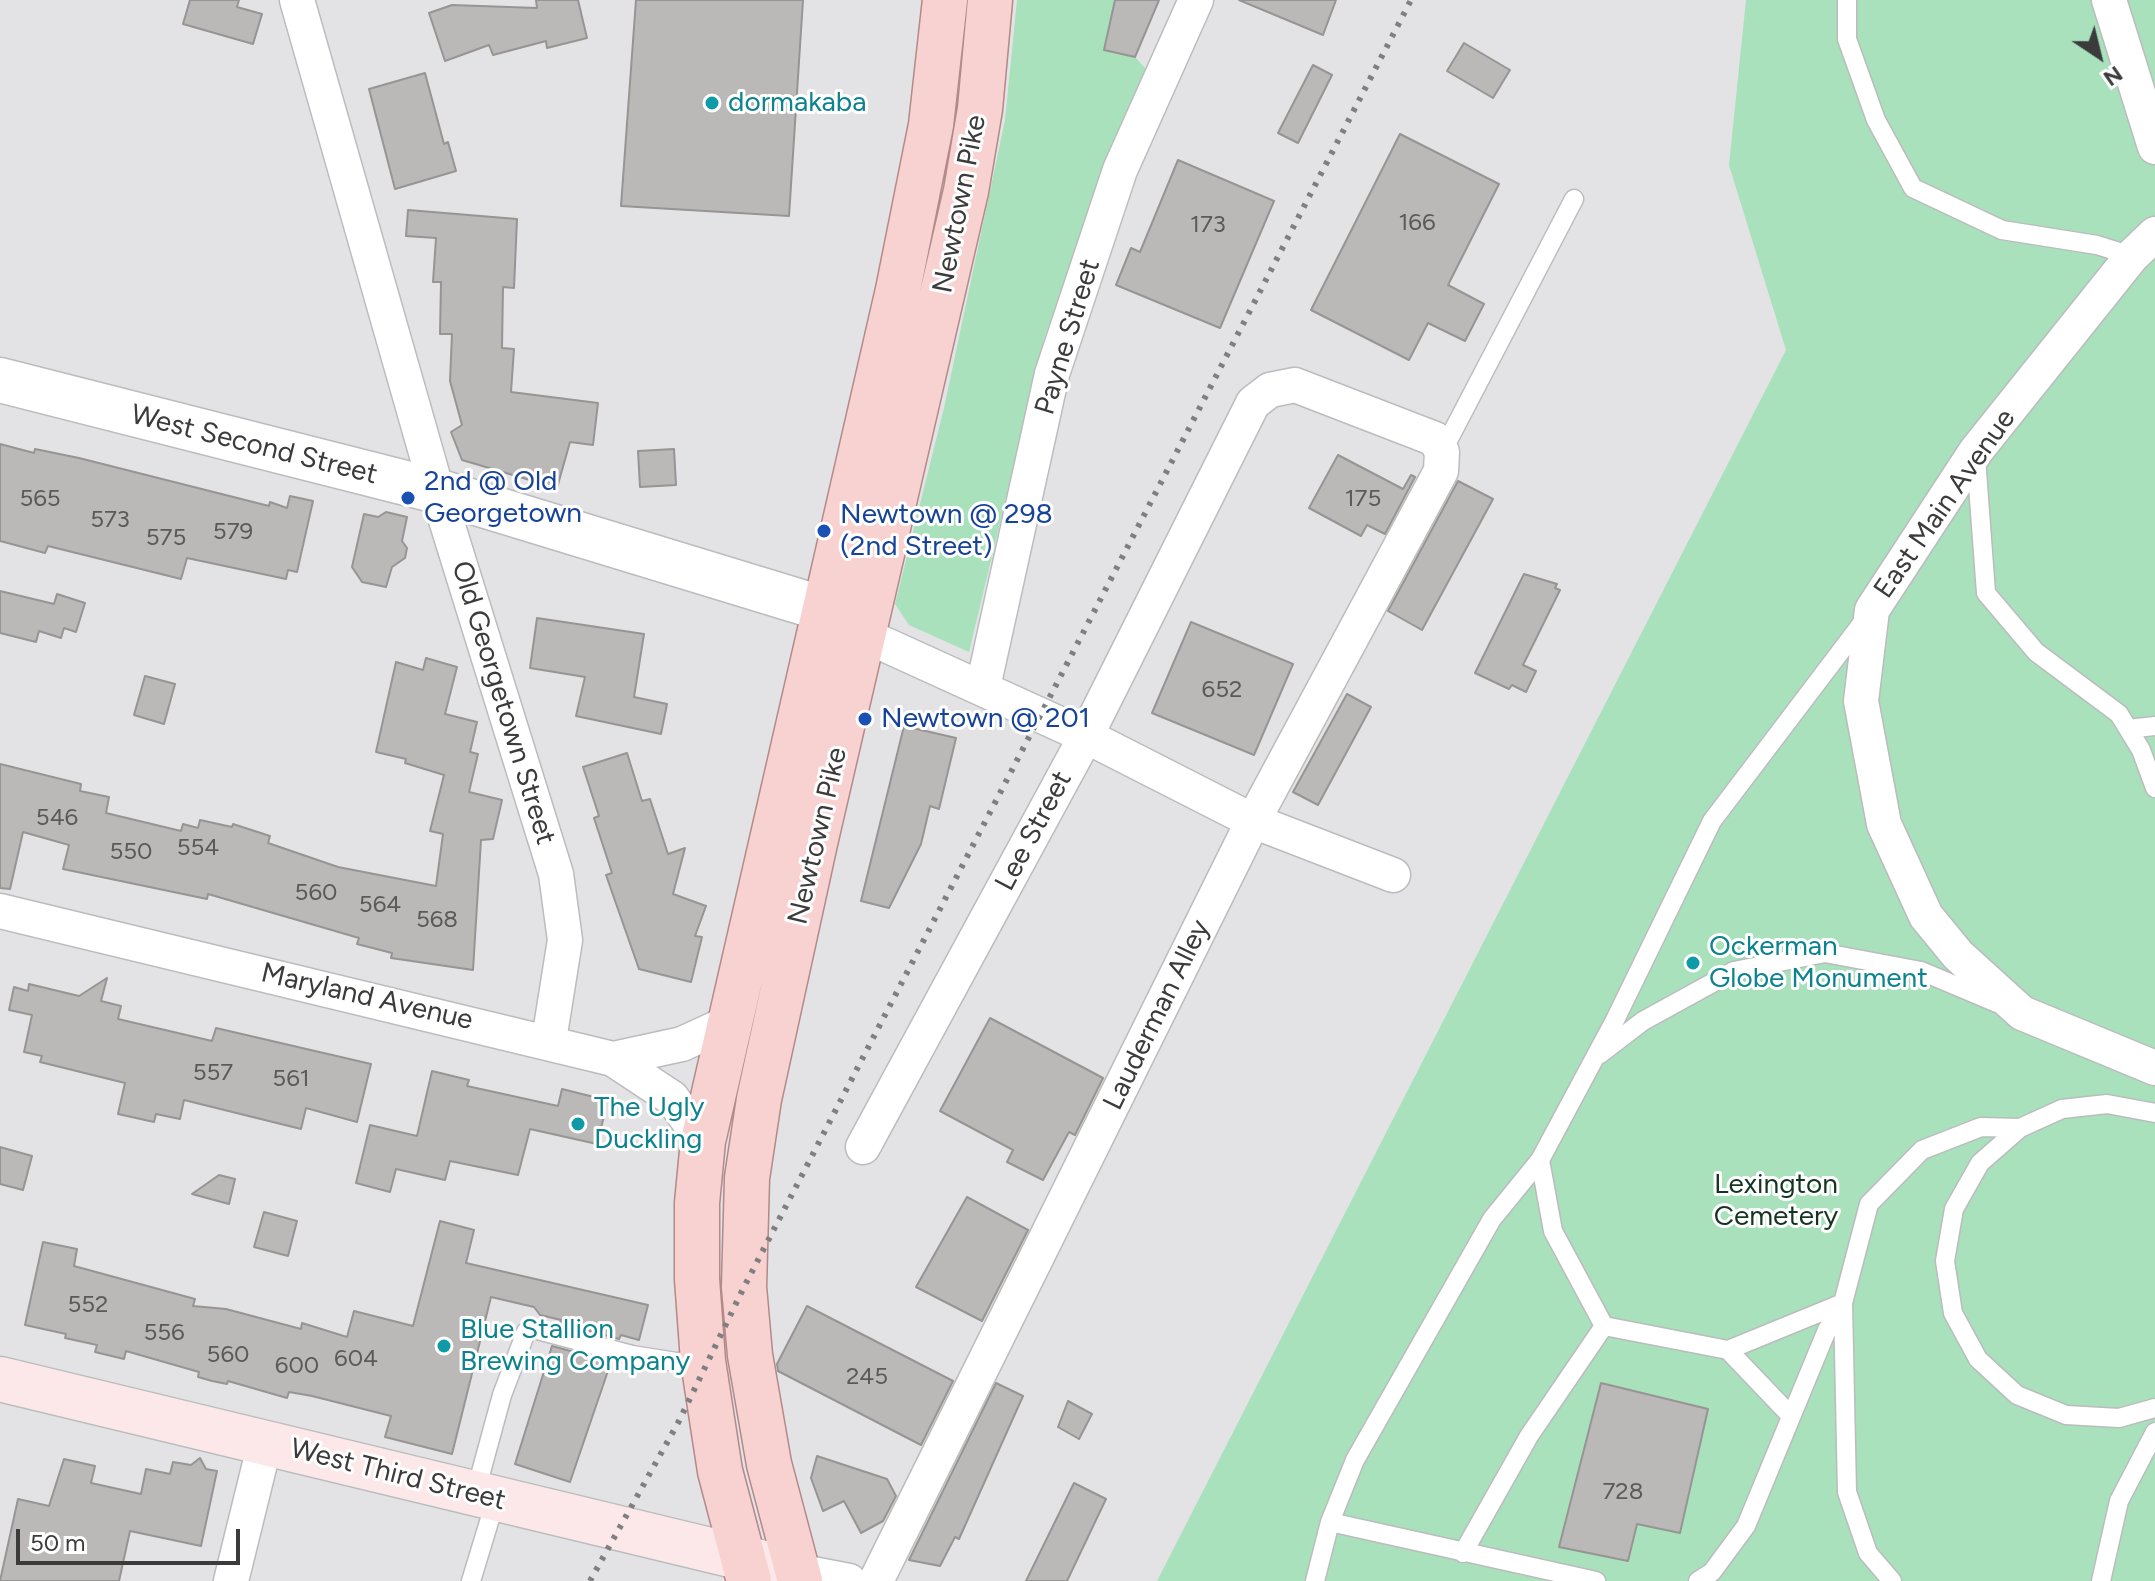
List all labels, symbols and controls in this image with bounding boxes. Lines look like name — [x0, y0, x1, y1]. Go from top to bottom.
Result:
north arrow — [2059, 16, 2139, 96]
text: N — [2098, 60, 2128, 92]
place label: dormakaba — [728, 86, 866, 120]
marker: dormakaba — [703, 94, 721, 112]
street label: Newtown Pike — [926, 112, 994, 296]
house number: 166 — [1398, 209, 1436, 237]
house number: 173 — [1190, 211, 1226, 239]
street label: Payne Street — [1028, 255, 1108, 419]
street label: West Second Street — [127, 398, 381, 492]
street label: East Main Avenue — [1867, 403, 2023, 605]
place label: 2nd @ Old Georgetown — [424, 465, 582, 531]
house number: 565 — [19, 485, 61, 513]
house number: 175 — [1345, 485, 1381, 513]
marker: 2nd @ Old Georgetown — [399, 489, 417, 507]
place label: Newtown @ 298 (2nd Street) — [840, 498, 1053, 564]
house number: 573 — [90, 506, 130, 534]
house number: 579 — [213, 518, 253, 546]
marker: Newtown @ 298 (2nd Street) — [815, 522, 833, 540]
house number: 575 — [146, 524, 186, 552]
street label: Old Georgetown Street — [444, 557, 562, 849]
house number: 652 — [1202, 676, 1242, 704]
place label: Newtown @ 201 — [881, 702, 1090, 736]
marker: Newtown @ 201 — [856, 710, 874, 728]
street label: Newtown Pike — [781, 744, 855, 928]
street label: Lee Street — [989, 766, 1079, 896]
house number: 546 — [36, 804, 78, 832]
house number: 554 — [177, 834, 219, 862]
house number: 550 — [110, 838, 152, 866]
house number: 560 — [295, 879, 337, 907]
house number: 564 — [359, 891, 401, 919]
house number: 568 — [416, 906, 458, 934]
street label: Lauderman Alley — [1096, 915, 1218, 1115]
place label: Ockerman Globe Monument — [1709, 930, 1928, 996]
marker: Ockerman Globe Monument — [1684, 954, 1702, 972]
street label: Maryland Avenue — [258, 956, 476, 1038]
house number: 557 — [193, 1059, 233, 1087]
house number: 561 — [272, 1065, 310, 1093]
place label: The Ugly Duckling — [594, 1091, 704, 1157]
marker: The Ugly Duckling — [569, 1115, 587, 1133]
park label: Lexington Cemetery — [1714, 1168, 1838, 1234]
house number: 552 — [67, 1291, 109, 1319]
place label: Blue Stallion Brewing Company — [460, 1313, 690, 1379]
house number: 556 — [143, 1319, 185, 1347]
marker: Blue Stallion Brewing Company — [435, 1337, 453, 1355]
house number: 560 — [207, 1341, 249, 1369]
house number: 604 — [334, 1345, 378, 1373]
house number: 600 — [275, 1352, 319, 1380]
house number: 245 — [846, 1363, 888, 1391]
street label: West Third Street — [287, 1432, 509, 1518]
house number: 728 — [1602, 1478, 1644, 1506]
scale bar — [20, 1513, 244, 1563]
text: 50 m — [30, 1528, 86, 1557]

